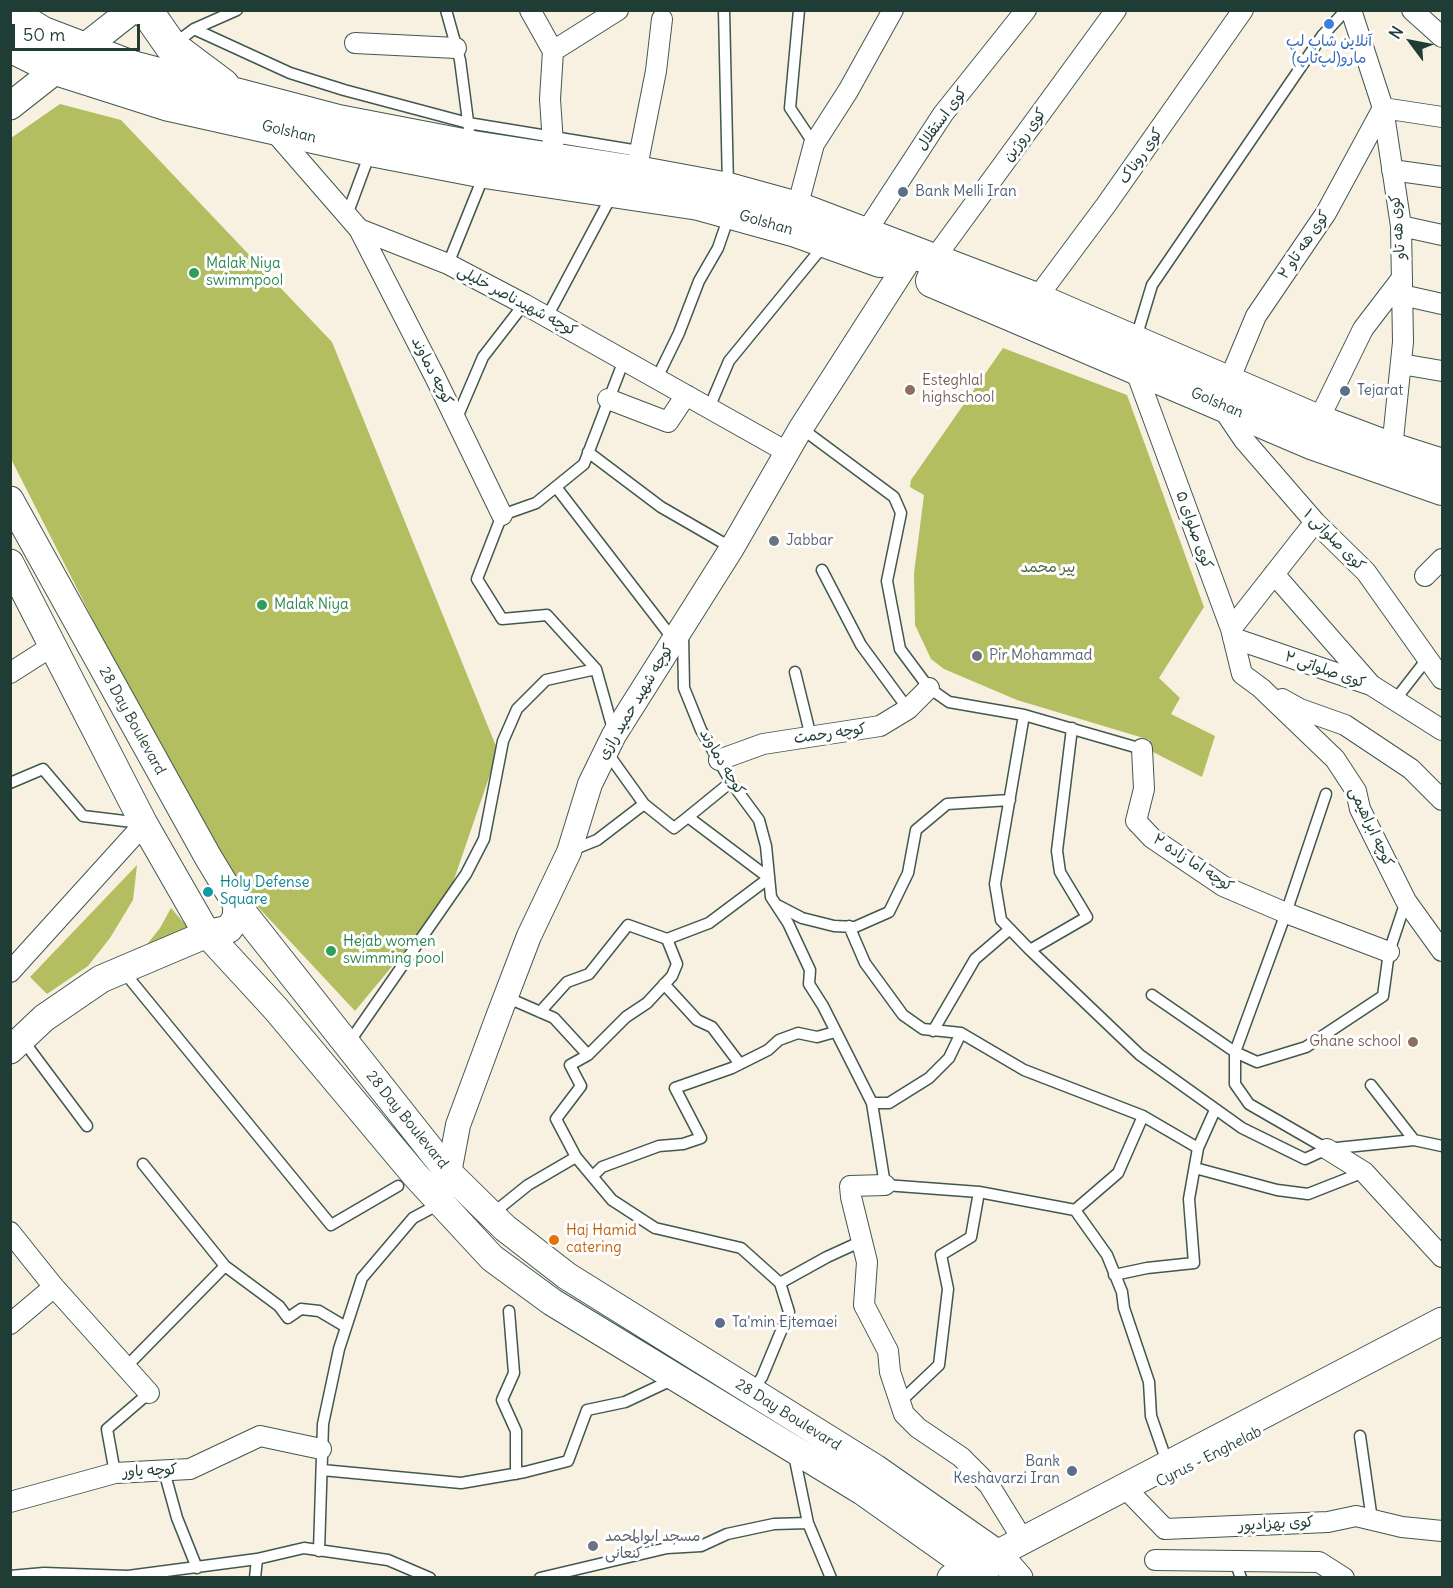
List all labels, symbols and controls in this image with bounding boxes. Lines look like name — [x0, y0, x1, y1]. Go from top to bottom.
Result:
scale bar — [15, 12, 142, 50]
north arrow — [1381, 12, 1441, 72]
marker: آنلاین شاپ لپ مارو(لپ‌تاپ) — [1322, 17, 1336, 31]
text: N — [1384, 22, 1407, 42]
text: 50 m — [23, 23, 65, 46]
place label: آنلاین شاپ لپ مارو(لپ‌تاپ) — [1286, 33, 1372, 68]
street label: کوی استقلال — [913, 84, 971, 154]
street label: کوی روژین — [1000, 105, 1050, 165]
street label: Golshan — [260, 117, 318, 147]
street label: کوی روناک — [1115, 125, 1167, 187]
place label: Bank Melli Iran — [915, 183, 1017, 201]
marker: Bank Melli Iran — [896, 185, 910, 199]
street label: کوی هه تاو — [1386, 194, 1410, 260]
street label: Golshan — [737, 207, 795, 239]
street label: کوی هه تاو ۲ — [1275, 207, 1333, 283]
place label: Malak Niya swimmpool — [206, 255, 283, 290]
street label: کوچه شهیدناصر خلیلی — [454, 262, 580, 340]
marker: Malak Niya swimmpool — [187, 266, 201, 280]
street label: کوچه دماوند — [407, 334, 457, 408]
place label: Esteghlal highschool — [922, 372, 994, 407]
place label: Tejarat — [1357, 382, 1403, 400]
marker: Esteghlal highschool — [903, 383, 917, 397]
street label: Golshan — [1188, 384, 1246, 422]
marker: Tejarat — [1338, 384, 1352, 398]
street label: کوی صلوای ۵ — [1172, 489, 1216, 571]
street label: کوی صلواتی ۱ — [1299, 505, 1369, 575]
place label: Jabbar — [786, 532, 833, 550]
marker: Jabbar — [767, 534, 781, 548]
park label: پیر محمد — [1021, 559, 1075, 577]
place label: Malak Niya — [274, 596, 349, 614]
marker: Malak Niya — [255, 598, 269, 612]
street label: کوچه شهید حمید رازی — [594, 641, 678, 763]
place label: Pir Mohammad — [989, 647, 1092, 665]
street label: کوی صلواتی ۲ — [1282, 648, 1368, 692]
marker: Pir Mohammad — [970, 649, 984, 663]
street label: 28 Day Boulevard — [95, 664, 169, 778]
street label: کوچه رحمت — [793, 720, 867, 748]
street label: کوچه دماوند — [695, 726, 749, 798]
street label: کوچه ابراهیمی — [1345, 784, 1397, 870]
street label: کوچه اما زاده ۲ — [1149, 830, 1237, 896]
place label: Holy Defense Square — [220, 874, 310, 909]
marker: Holy Defense Square — [201, 885, 215, 899]
place label: Hejab women swimming pool — [343, 933, 444, 968]
marker: Hejab women swimming pool — [324, 944, 338, 958]
place label: Ghane school — [1309, 1033, 1401, 1051]
marker: Ghane school — [1406, 1035, 1420, 1049]
street label: 28 Day Boulevard — [362, 1067, 452, 1173]
place label: Haj Hamid catering — [566, 1222, 637, 1257]
marker: Haj Hamid catering — [547, 1233, 561, 1247]
place label: Ta'min Ejtemaei — [732, 1314, 837, 1332]
marker: Ta'min Ejtemaei — [713, 1316, 727, 1330]
street label: 28 Day Boulevard — [732, 1375, 844, 1455]
street label: Cyrus - Enghelab — [1153, 1423, 1265, 1491]
place label: Bank Keshavarzi Iran — [953, 1453, 1060, 1488]
street label: کوچه یاور — [122, 1461, 178, 1481]
marker: Bank Keshavarzi Iran — [1065, 1464, 1079, 1478]
street label: کوی بهزادپور — [1238, 1513, 1314, 1535]
place label: مسجد ابوالمحمد کنعانی — [605, 1528, 701, 1563]
marker: مسجد ابوالمحمد کنعانی — [586, 1539, 600, 1553]

